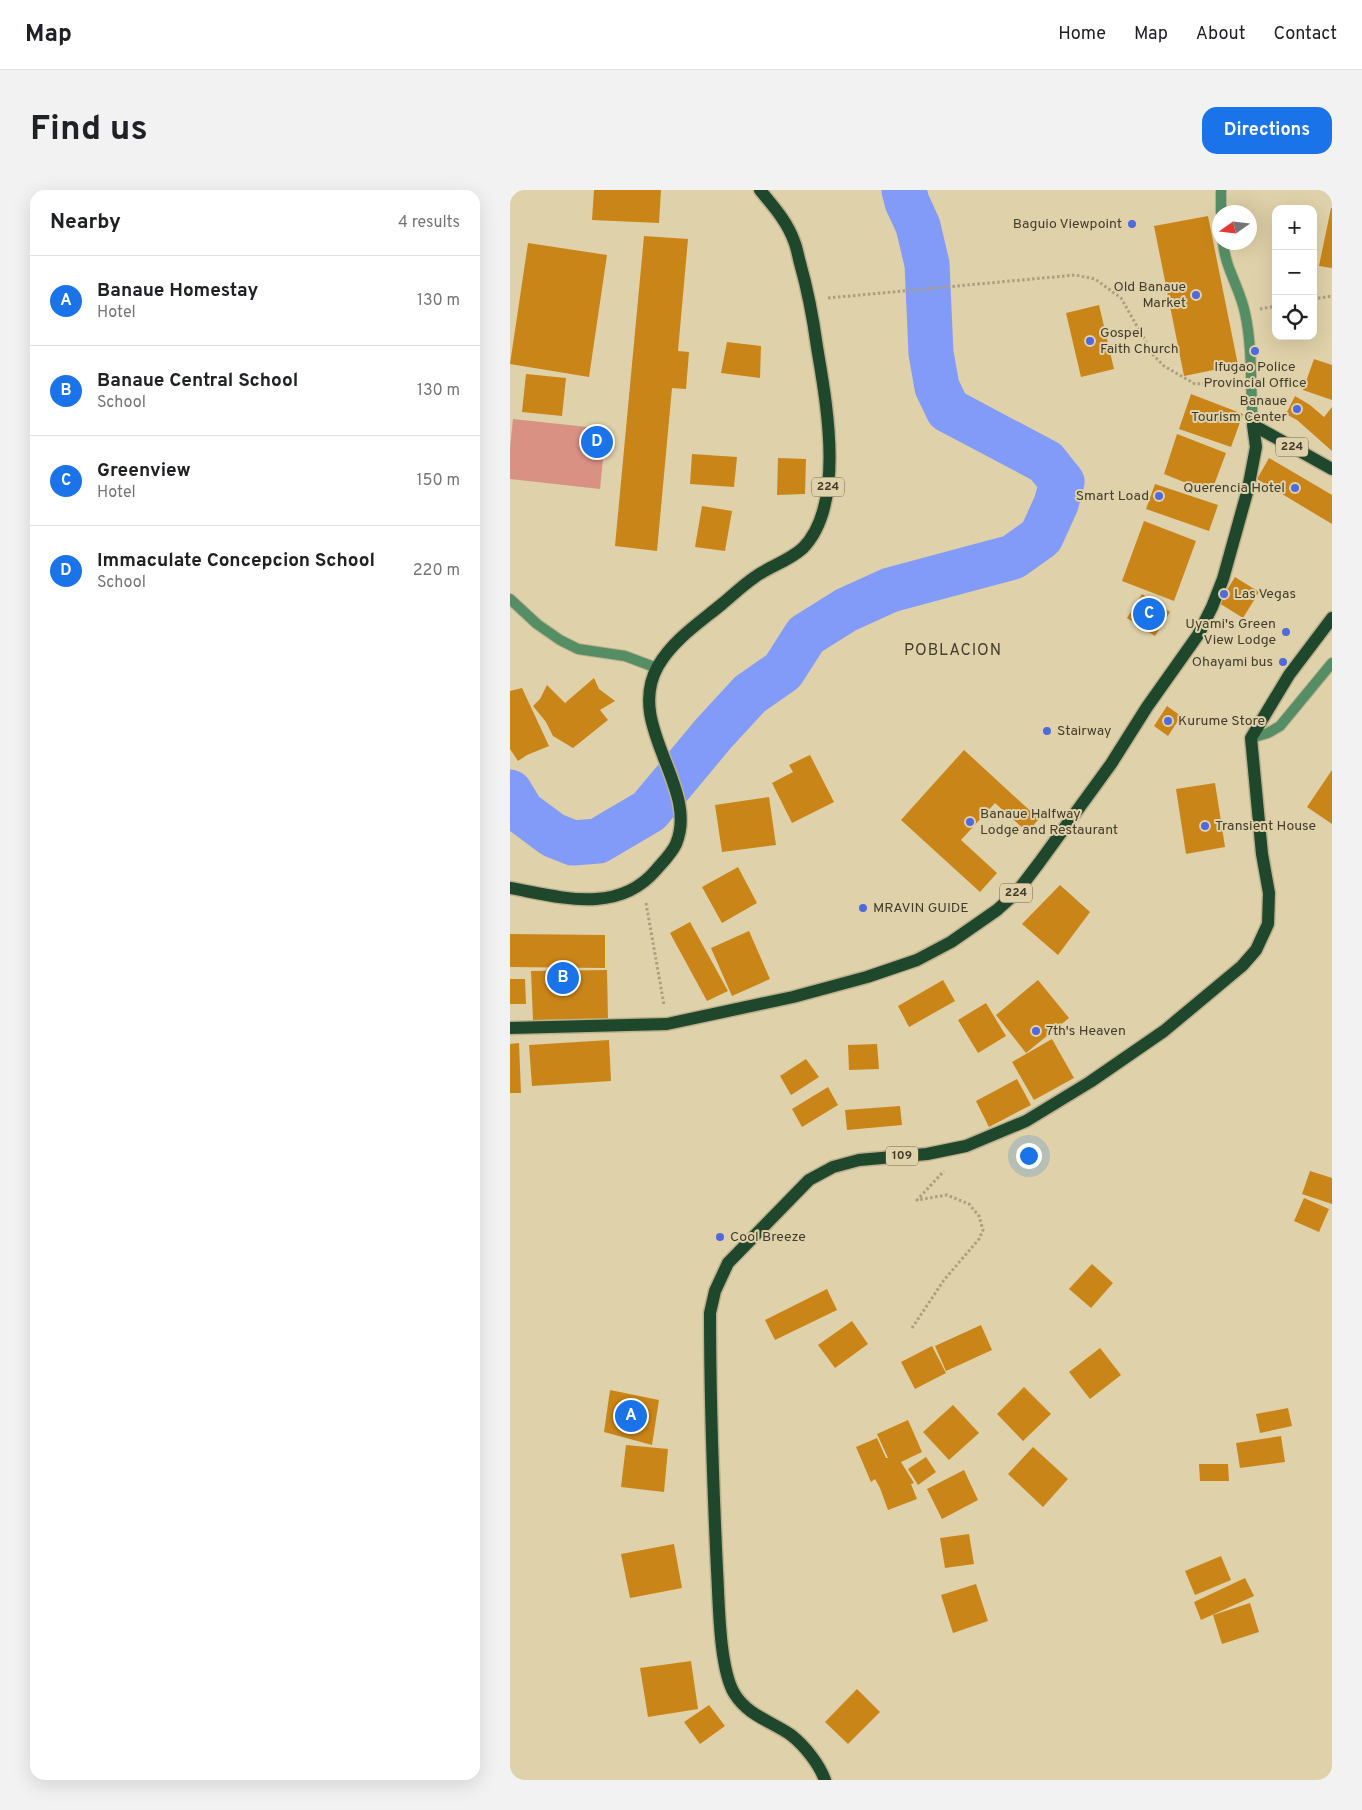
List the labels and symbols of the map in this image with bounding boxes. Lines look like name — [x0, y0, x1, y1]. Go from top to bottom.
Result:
north arrow — [1212, 205, 1257, 250]
place label: Baguio Viewpoint — [1013, 216, 1122, 233]
marker: Baguio Viewpoint — [1126, 218, 1138, 230]
place label: Old Banaue Market — [1113, 279, 1186, 312]
marker: Old Banaue Market — [1190, 289, 1202, 301]
place label: Gospel Faith Church — [1100, 325, 1179, 358]
marker: Gospel Faith Church — [1084, 335, 1096, 347]
marker: Ifugao Police Provincial Office — [1249, 345, 1261, 357]
place label: Ifugao Police Provincial Office — [1203, 359, 1307, 392]
place label: Banaue Tourism Center — [1191, 393, 1288, 426]
marker: Banaue Tourism Center — [1291, 403, 1303, 415]
pin: D — [581, 423, 613, 461]
road number: 224 — [1276, 438, 1308, 456]
road number: 224 — [812, 478, 844, 496]
place label: Querencia Hotel — [1183, 480, 1285, 497]
marker: Querencia Hotel — [1289, 482, 1301, 494]
place label: Smart Load — [1076, 488, 1149, 505]
marker: Smart Load — [1153, 490, 1165, 502]
place label: Las Vegas — [1234, 586, 1296, 603]
marker: Las Vegas — [1218, 588, 1230, 600]
pin: C — [1133, 595, 1165, 633]
place label: Uyami's Green View Lodge — [1185, 616, 1276, 649]
marker: Uyami's Green View Lodge — [1280, 626, 1292, 638]
district label: POBLACION — [904, 641, 1002, 661]
place label: Ohayami bus — [1192, 654, 1273, 671]
marker: Ohayami bus — [1277, 656, 1289, 668]
place label: Kurume Store — [1178, 713, 1265, 730]
marker: Kurume Store — [1162, 715, 1174, 727]
place label: Stairway — [1057, 723, 1111, 740]
marker: Stairway — [1041, 725, 1053, 737]
place label: Banaue Halfway Lodge and Restaurant — [980, 806, 1118, 839]
marker: Banaue Halfway Lodge and Restaurant — [964, 816, 976, 828]
place label: Transient House — [1215, 818, 1316, 835]
marker: Transient House — [1199, 820, 1211, 832]
road number: 224 — [1000, 884, 1032, 902]
place label: MRAVIN GUIDE — [873, 900, 969, 917]
marker: MRAVIN GUIDE — [857, 902, 869, 914]
pin: B — [547, 959, 579, 997]
place label: 7th's Heaven — [1046, 1023, 1126, 1040]
marker: 7th's Heaven — [1030, 1025, 1042, 1037]
your location — [1016, 1143, 1042, 1169]
road number: 109 — [886, 1146, 918, 1166]
place label: Cool Breeze — [730, 1229, 806, 1246]
marker: Cool Breeze — [714, 1231, 726, 1243]
pin: A — [615, 1397, 647, 1435]

